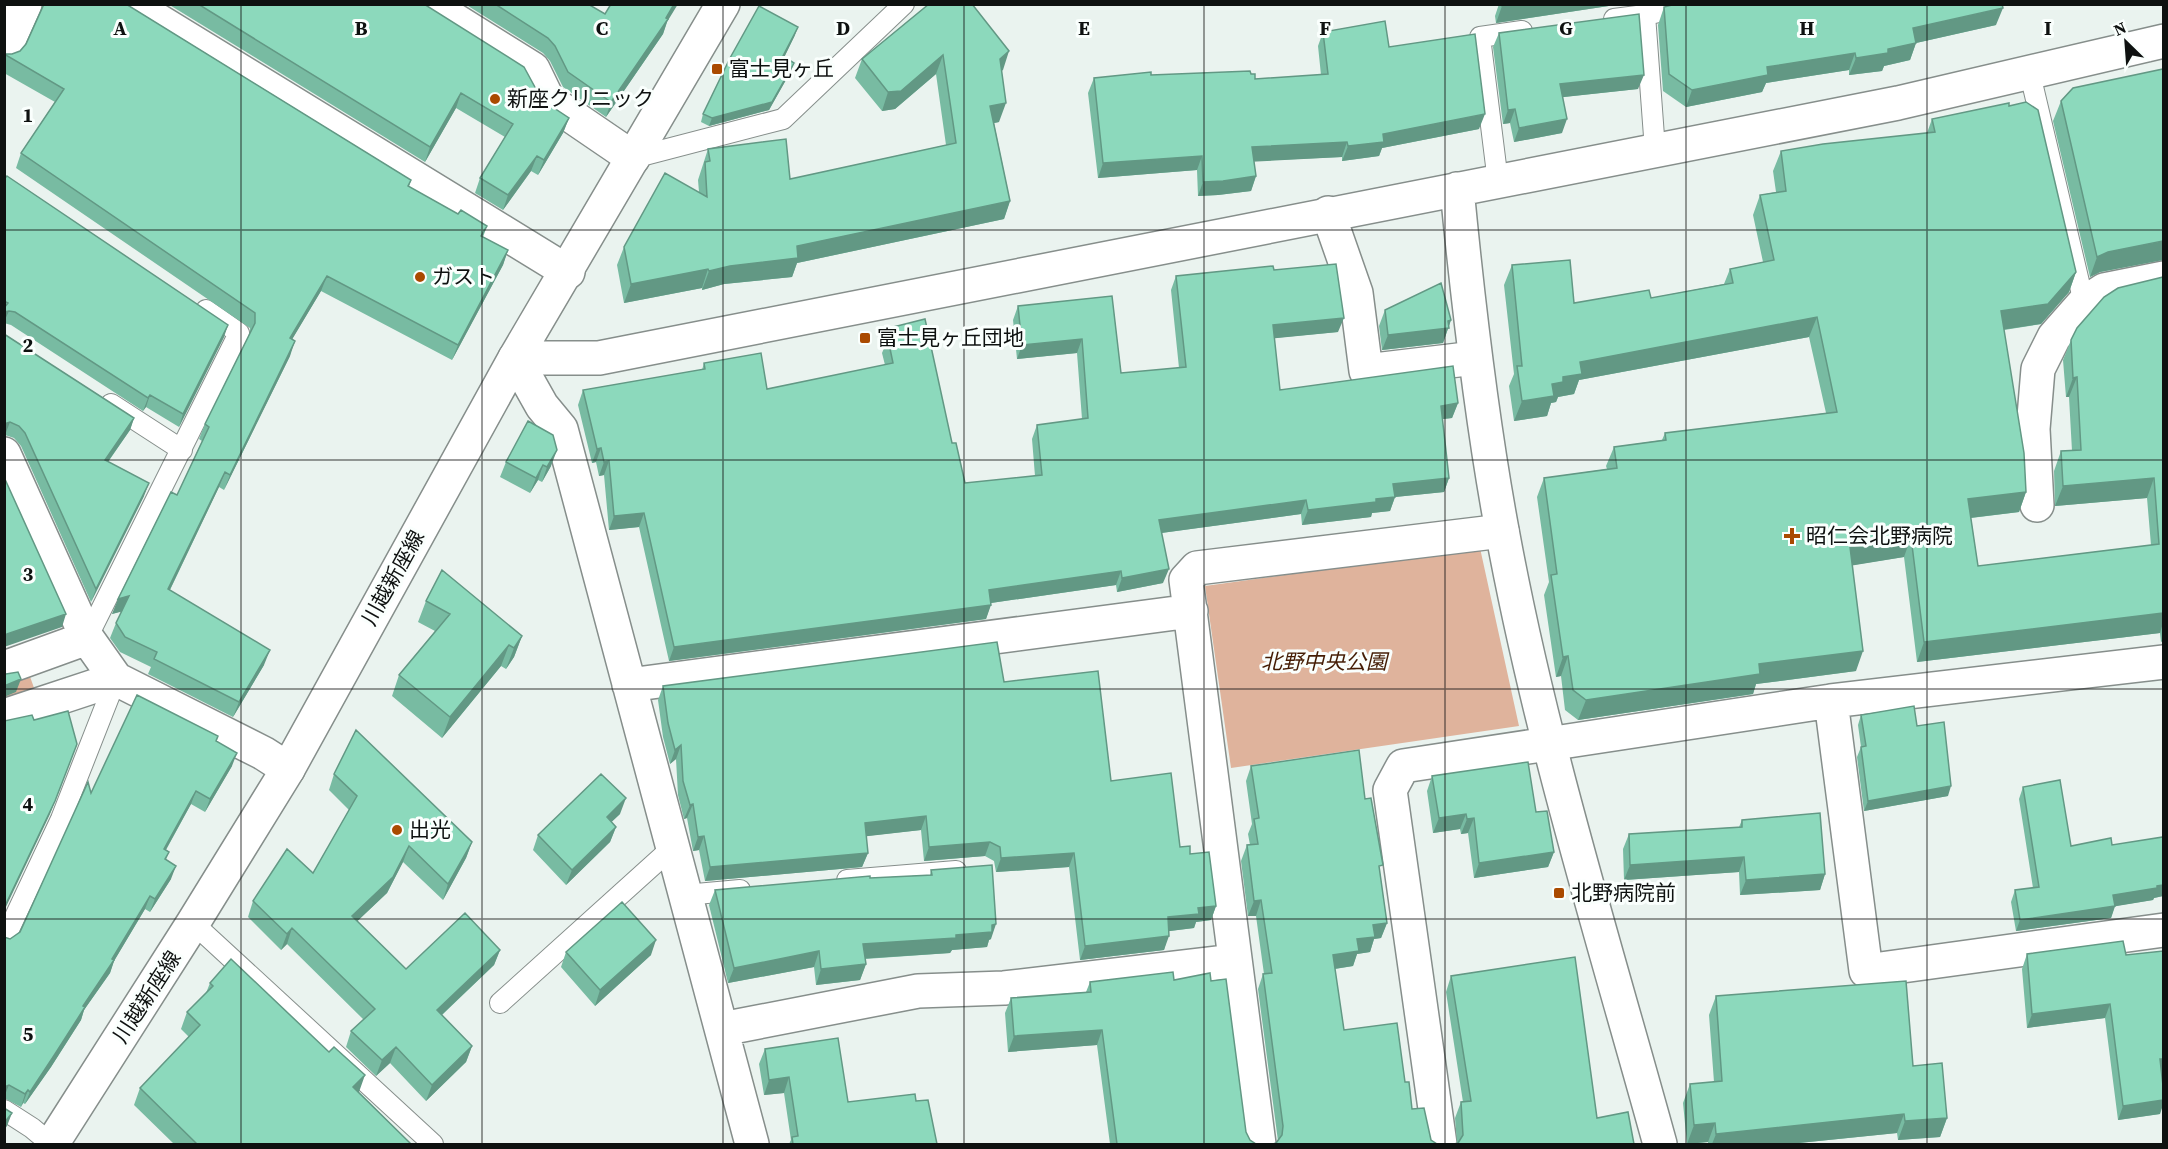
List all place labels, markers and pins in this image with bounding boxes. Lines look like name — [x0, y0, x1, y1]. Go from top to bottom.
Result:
place label: 富士見ヶ丘 — [729, 54, 834, 83]
marker: 富士見ヶ丘 — [710, 62, 724, 76]
place label: 新座クリニック — [507, 84, 654, 113]
marker: 新座クリニック — [488, 92, 502, 106]
place label: ガスト — [432, 262, 495, 291]
marker: ガスト — [413, 270, 427, 284]
place label: 富士見ヶ丘団地 — [877, 323, 1024, 352]
marker: 富士見ヶ丘団地 — [858, 331, 872, 345]
place label: 昭仁会北野病院 — [1806, 521, 1953, 550]
marker: 昭仁会北野病院 — [1783, 527, 1801, 545]
place label: 出光 — [409, 815, 451, 844]
marker: 出光 — [390, 823, 404, 837]
place label: 北野病院前 — [1571, 878, 1676, 907]
marker: 北野病院前 — [1552, 886, 1566, 900]

